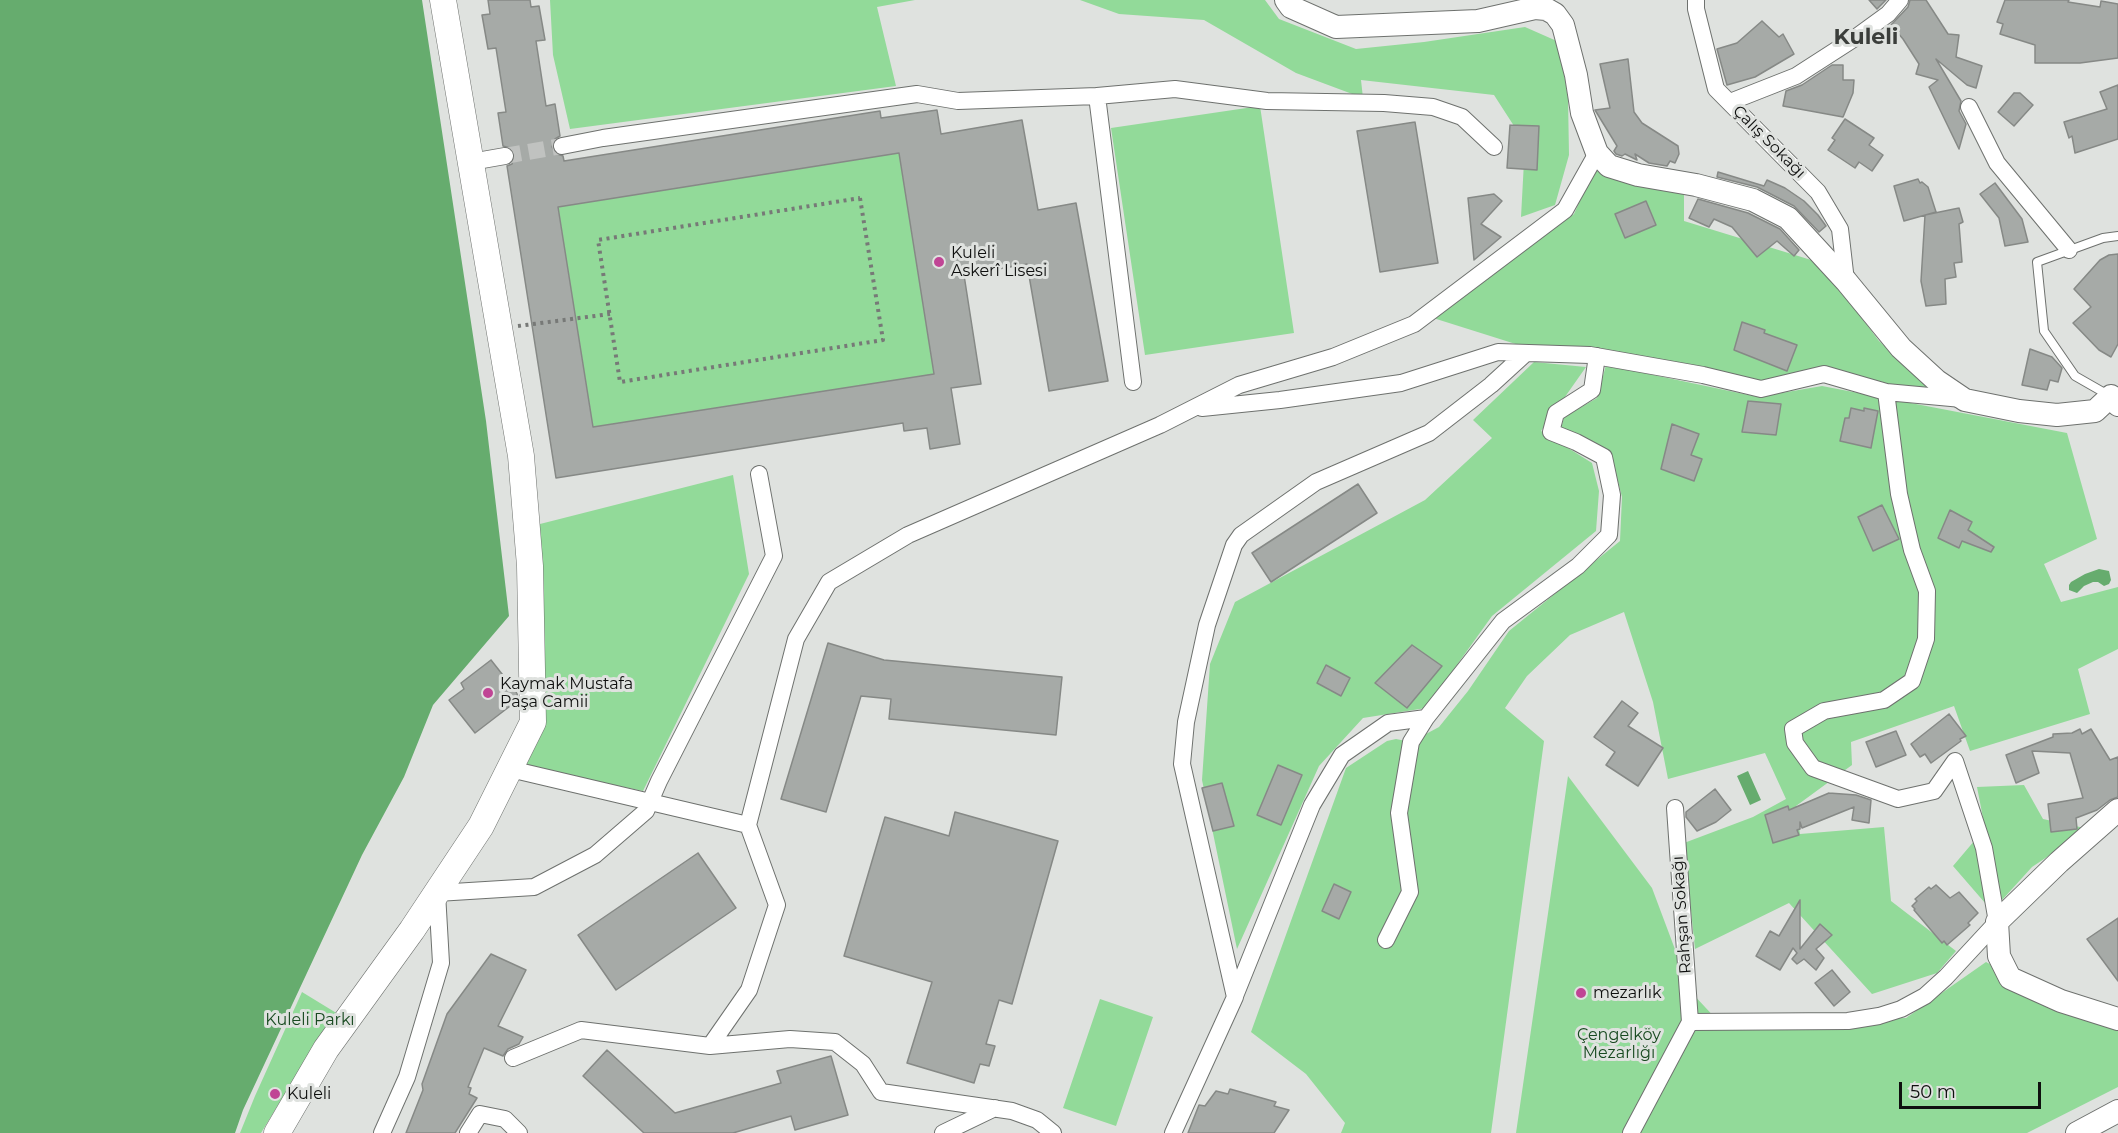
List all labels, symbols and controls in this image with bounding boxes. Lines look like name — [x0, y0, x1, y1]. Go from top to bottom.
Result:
district label: Kuleli — [1834, 25, 1898, 51]
street label: Çalış Sokağı — [1729, 102, 1809, 182]
place label: Kuleli Askerî Lisesi — [951, 243, 1047, 281]
marker: Kuleli Askerî Lisesi — [932, 255, 946, 269]
place label: Kaymak Mustafa Paşa Camii — [500, 674, 633, 712]
marker: Kaymak Mustafa Paşa Camii — [481, 686, 495, 700]
street label: Rahşan Sokağı — [1668, 855, 1696, 975]
place label: mezarlık — [1593, 983, 1662, 1003]
marker: mezarlık — [1574, 986, 1588, 1000]
park label: Kuleli Parkı — [265, 1010, 355, 1030]
park label: Çengelköy Mezarlığı — [1577, 1025, 1661, 1063]
scale bar — [1902, 1070, 2044, 1108]
text: 50 m — [1910, 1081, 1956, 1103]
place label: Kuleli — [287, 1084, 331, 1104]
marker: Kuleli — [268, 1087, 282, 1101]

